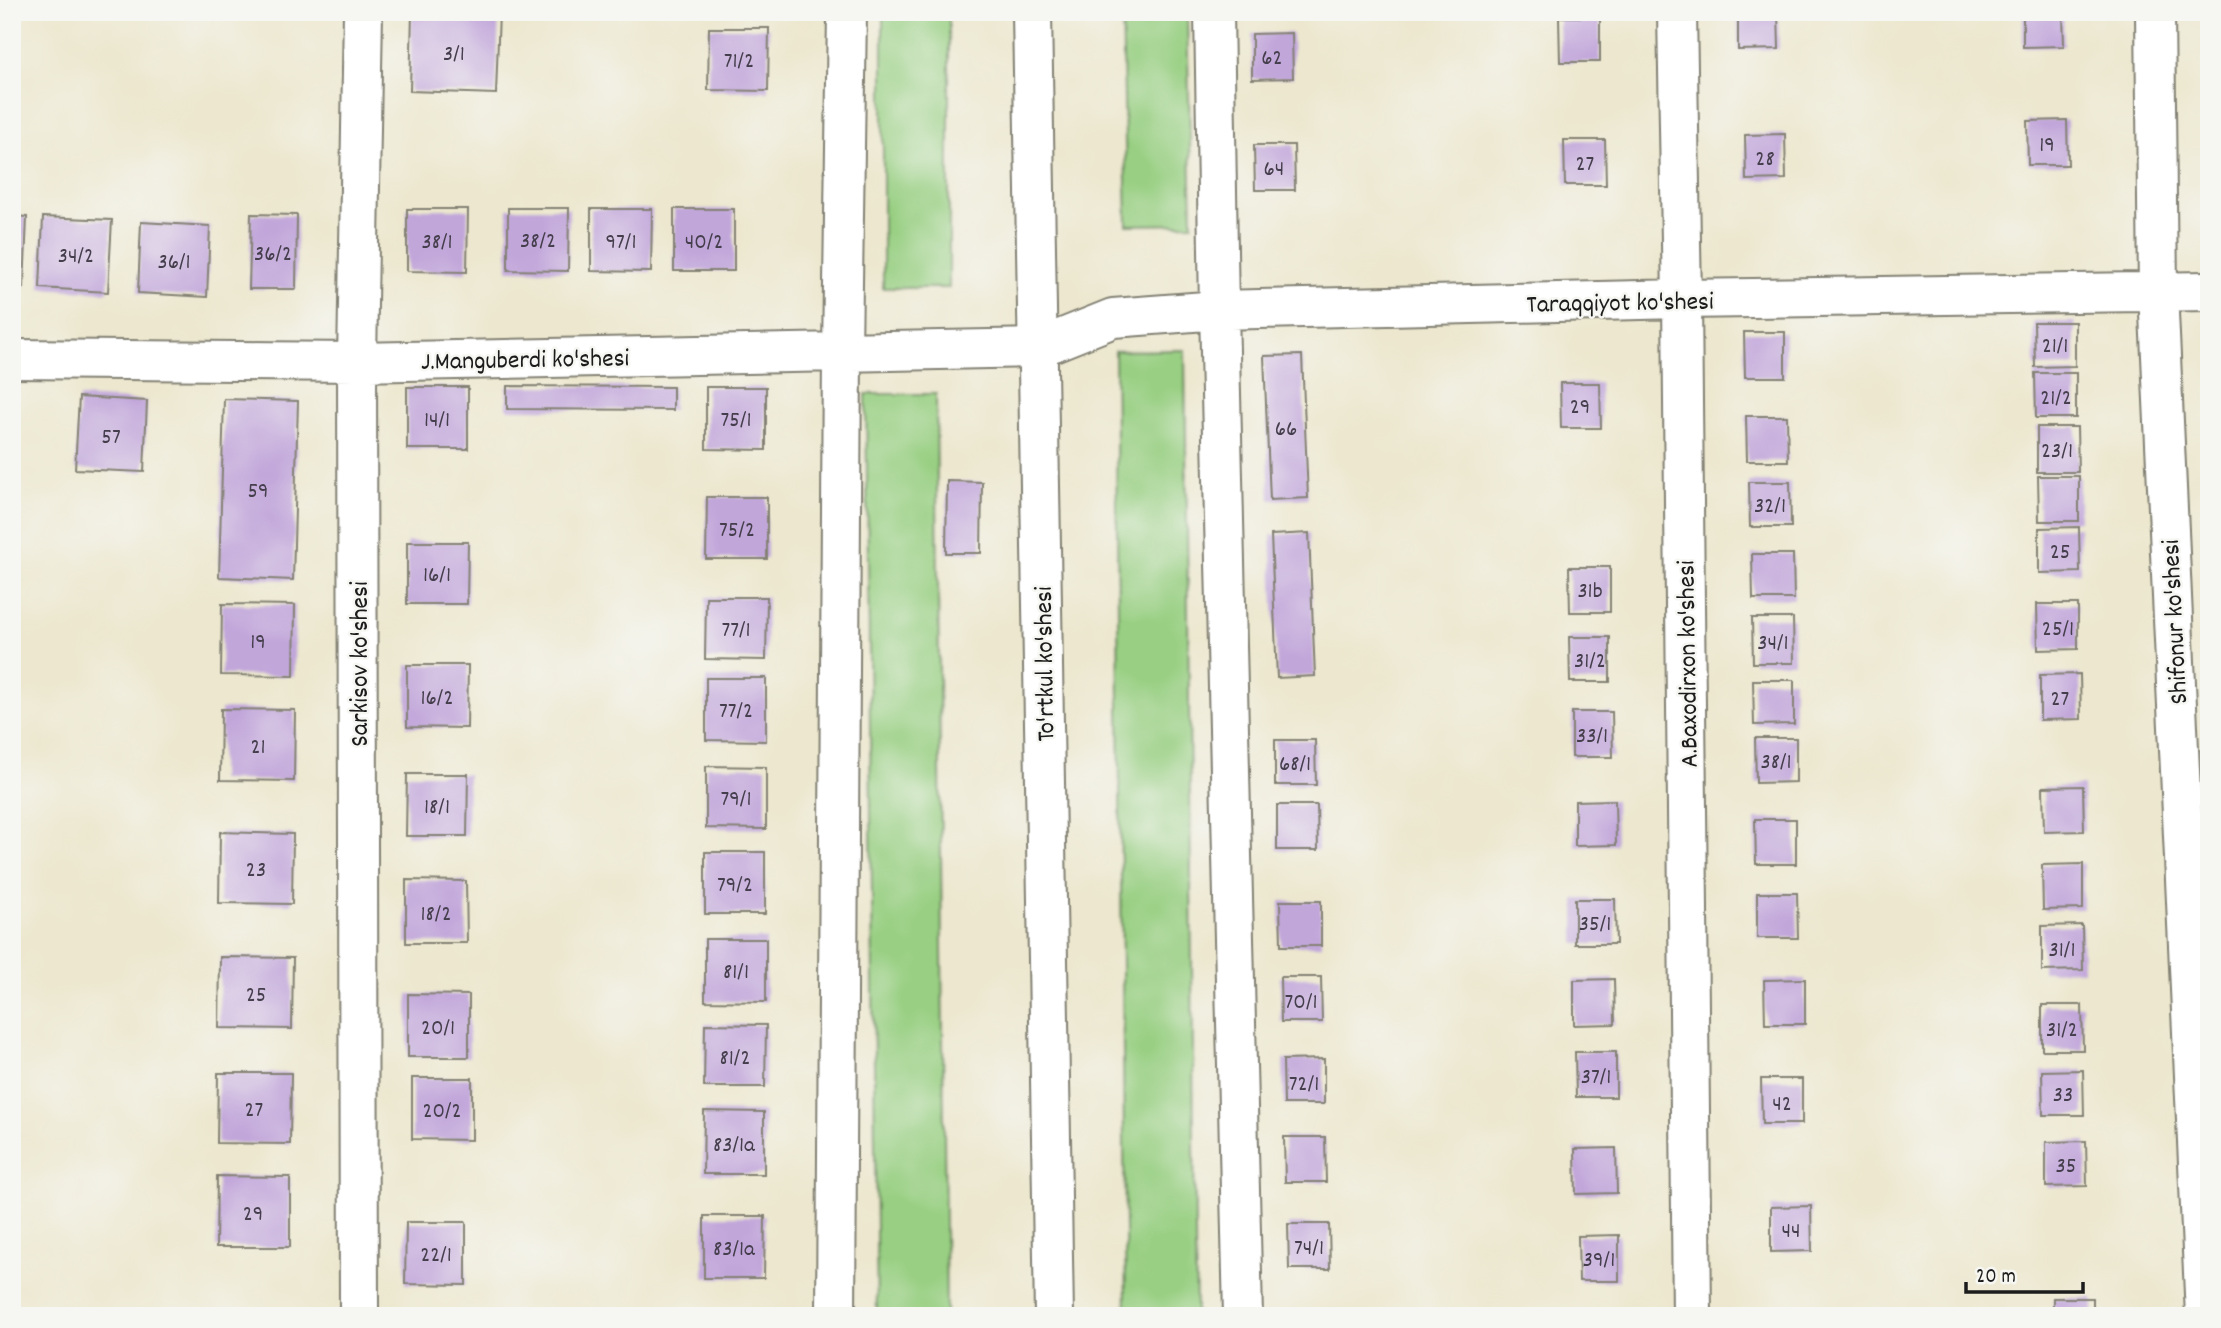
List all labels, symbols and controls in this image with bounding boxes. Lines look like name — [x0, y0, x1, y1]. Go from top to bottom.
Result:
house number: 3/1 — [443, 39, 465, 72]
house number: 62 — [1261, 43, 1283, 76]
house number: 71/2 — [724, 46, 754, 79]
house number: 19 — [2039, 130, 2055, 163]
house number: 28 — [1755, 144, 1775, 177]
house number: 27 — [1576, 149, 1594, 182]
house number: 64 — [1264, 154, 1284, 187]
house number: 38/2 — [520, 226, 556, 259]
house number: 38/1 — [421, 227, 453, 260]
house number: 97/1 — [606, 227, 636, 260]
house number: 40/2 — [685, 227, 723, 260]
house number: 36/2 — [254, 239, 292, 272]
house number: 34/2 — [58, 241, 94, 274]
house number: 36/1 — [157, 247, 191, 280]
street label: Taraqqiyot ko'shesi — [1526, 284, 1714, 325]
house number: 21/1 — [2042, 331, 2068, 364]
street label: J.Manguberdi ko'shesi — [421, 341, 630, 382]
house number: 21/2 — [2040, 383, 2072, 416]
house number: 29 — [1570, 392, 1590, 425]
house number: 14/1 — [424, 405, 450, 438]
house number: 75/1 — [720, 405, 752, 438]
house number: 66 — [1275, 414, 1297, 447]
house number: 57 — [101, 422, 121, 455]
house number: 23/1 — [2041, 436, 2073, 469]
house number: 59 — [247, 476, 269, 509]
house number: 32/1 — [1754, 491, 1786, 524]
house number: 75/2 — [719, 515, 755, 548]
house number: 25 — [2050, 537, 2070, 570]
street label: Shifonur ko'shesi — [2154, 538, 2199, 705]
house number: 16/1 — [423, 560, 451, 593]
street label: A.Baxodirxon ko'shesi — [1669, 560, 1710, 768]
house number: 31b — [1577, 576, 1603, 609]
street label: Sarkisov ko'shesi — [343, 581, 380, 747]
street label: To'rtkul ko'shesi — [1027, 586, 1066, 742]
house number: 25/1 — [2042, 614, 2074, 647]
house number: 77/1 — [721, 615, 751, 648]
house number: 19 — [250, 627, 266, 660]
house number: 34/1 — [1757, 628, 1789, 661]
house number: 31/2 — [1574, 646, 1606, 679]
house number: 16/2 — [421, 683, 453, 716]
house number: 27 — [2051, 684, 2069, 717]
house number: 77/2 — [719, 696, 753, 729]
house number: 33/1 — [1576, 721, 1608, 754]
house number: 21 — [250, 732, 266, 765]
house number: 38/1 — [1760, 747, 1792, 780]
house number: 68/1 — [1279, 749, 1311, 782]
house number: 79/1 — [721, 784, 751, 817]
house number: 18/1 — [424, 792, 450, 825]
house number: 23 — [246, 855, 266, 888]
house number: 79/2 — [717, 870, 753, 903]
house number: 18/2 — [421, 899, 451, 932]
house number: 35/1 — [1579, 909, 1611, 942]
house number: 31/1 — [2049, 935, 2075, 968]
house number: 81/1 — [723, 957, 749, 990]
house number: 25 — [246, 980, 266, 1013]
house number: 70/1 — [1285, 987, 1317, 1020]
house number: 20/1 — [421, 1013, 455, 1046]
house number: 31/2 — [2046, 1015, 2078, 1048]
house number: 81/2 — [720, 1043, 750, 1076]
house number: 37/1 — [1581, 1062, 1611, 1095]
house number: 72/1 — [1289, 1069, 1319, 1102]
house number: 33 — [2053, 1080, 2073, 1113]
house number: 42 — [1772, 1089, 1792, 1122]
house number: 27 — [245, 1095, 263, 1128]
house number: 20/2 — [422, 1096, 462, 1129]
house number: 83/1a — [713, 1130, 756, 1163]
house number: 35 — [2056, 1151, 2076, 1184]
house number: 29 — [243, 1199, 263, 1232]
house number: 44 — [1781, 1216, 1801, 1249]
house number: 74/1 — [1294, 1233, 1324, 1266]
house number: 83/1a — [713, 1234, 756, 1267]
house number: 22/1 — [420, 1240, 452, 1273]
house number: 39/1 — [1583, 1245, 1615, 1278]
scale bar — [1966, 1251, 2083, 1295]
text: 20 m — [1976, 1263, 2016, 1293]

